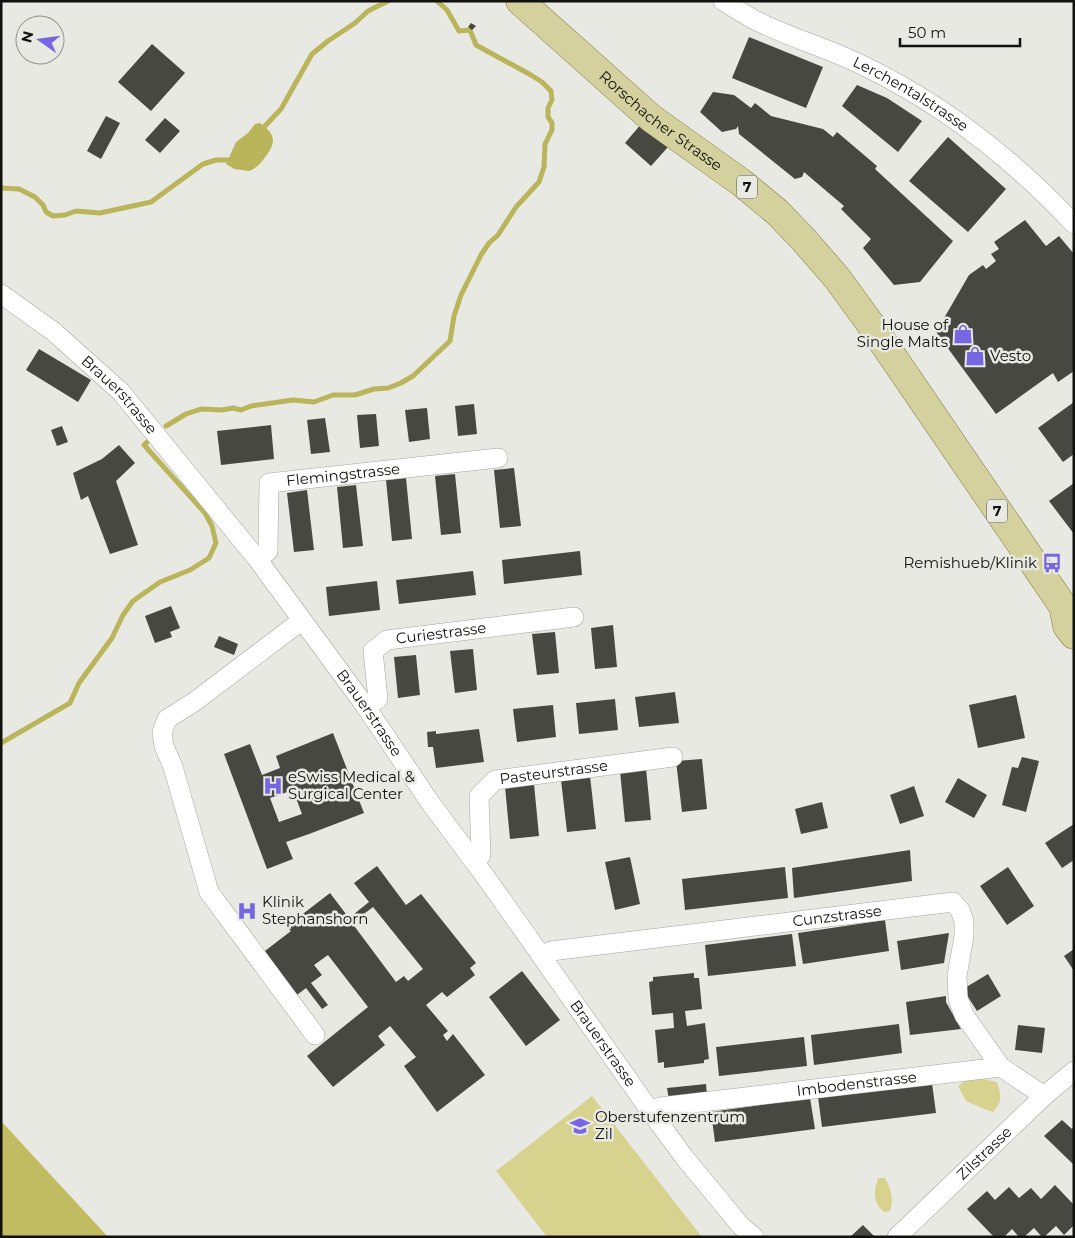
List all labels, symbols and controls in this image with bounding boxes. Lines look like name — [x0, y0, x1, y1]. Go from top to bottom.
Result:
north arrow — [15, 15, 65, 65]
scale bar — [900, 15, 1020, 47]
text: 50 m — [908, 23, 946, 42]
text: N — [17, 29, 37, 45]
street label: Lerchentalstrasse — [850, 52, 973, 135]
street label: Rorschacher Strasse — [595, 66, 726, 175]
road number: 7 — [737, 176, 757, 198]
place label: House of Single Malts — [857, 315, 949, 351]
shop icon: House of Single Malts — [952, 323, 974, 345]
shop icon: Vesto — [964, 345, 986, 367]
place label: Vesto — [990, 346, 1031, 365]
street label: Brauerstrasse — [78, 351, 162, 438]
street label: Flemingstrasse — [285, 459, 401, 490]
road number: 7 — [987, 500, 1007, 522]
bus stop icon: Remishueb/Klinik — [1041, 552, 1063, 574]
place label: Remishueb/Klinik — [903, 553, 1037, 572]
street label: Curiestrasse — [395, 618, 487, 648]
street label: Brauerstrasse — [332, 665, 406, 760]
street label: Pasteurstrasse — [498, 756, 609, 788]
place label: eSwiss Medical & Surgical Center — [288, 767, 415, 803]
hospital icon: eSwiss Medical & Surgical Center — [262, 775, 284, 797]
place label: Klinik Stephanshorn — [262, 892, 368, 928]
hospital icon: Klinik Stephanshorn — [236, 900, 258, 922]
street label: Cunzstrasse — [791, 901, 883, 930]
street label: Brauerstrasse — [566, 996, 640, 1091]
street label: Imbodenstrasse — [795, 1067, 918, 1100]
place label: Oberstufenzentrum Zil — [595, 1107, 745, 1143]
school or university icon: Oberstufenzentrum Zil — [569, 1115, 591, 1137]
street label: Zilstrasse — [952, 1122, 1016, 1184]

